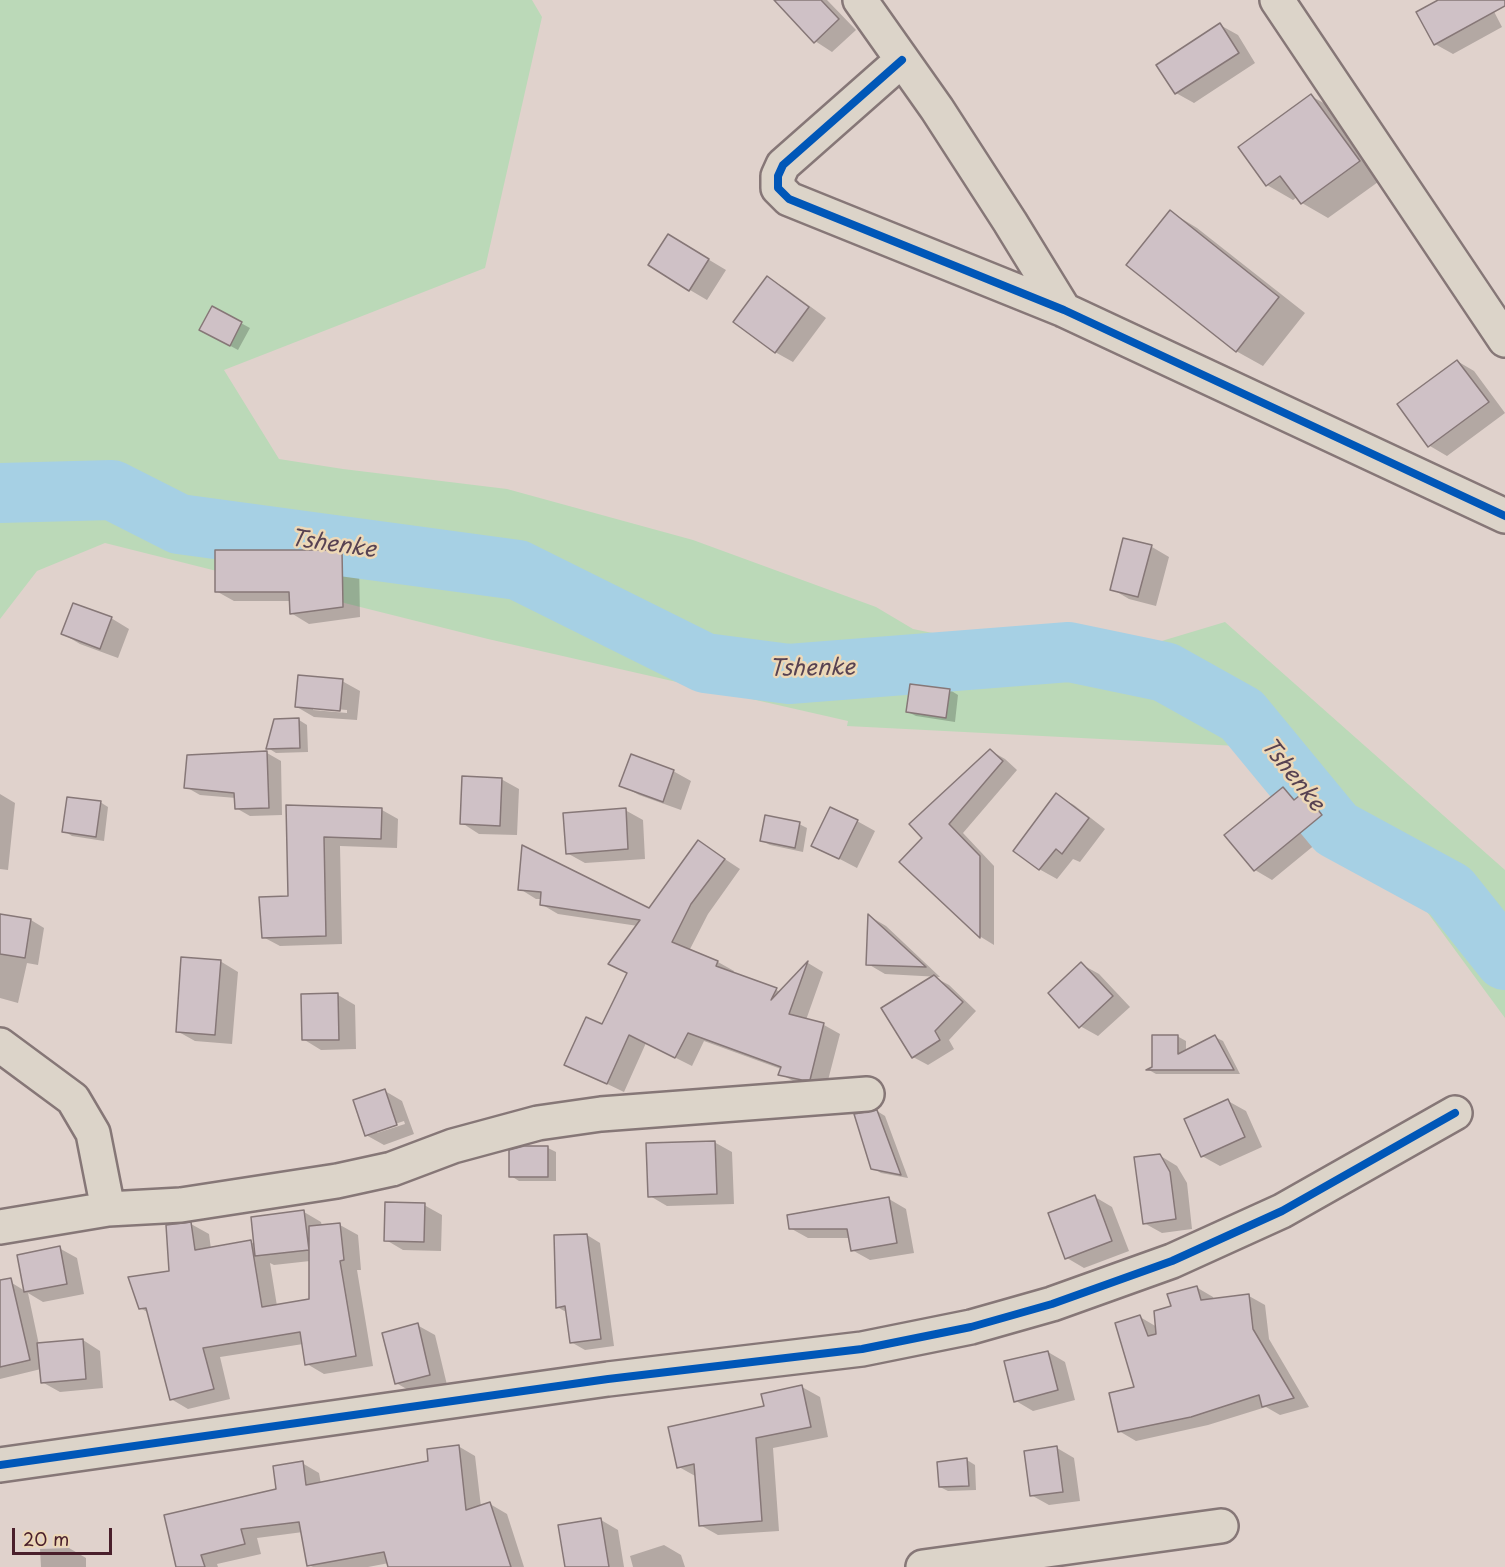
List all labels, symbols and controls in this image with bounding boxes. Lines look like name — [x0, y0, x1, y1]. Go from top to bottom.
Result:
water label: Tshenke — [289, 526, 377, 564]
water label: Tshenke — [769, 655, 855, 683]
water label: Tshenke — [1255, 733, 1329, 817]
scale bar — [15, 1516, 116, 1554]
text: 20 m — [23, 1525, 69, 1552]

